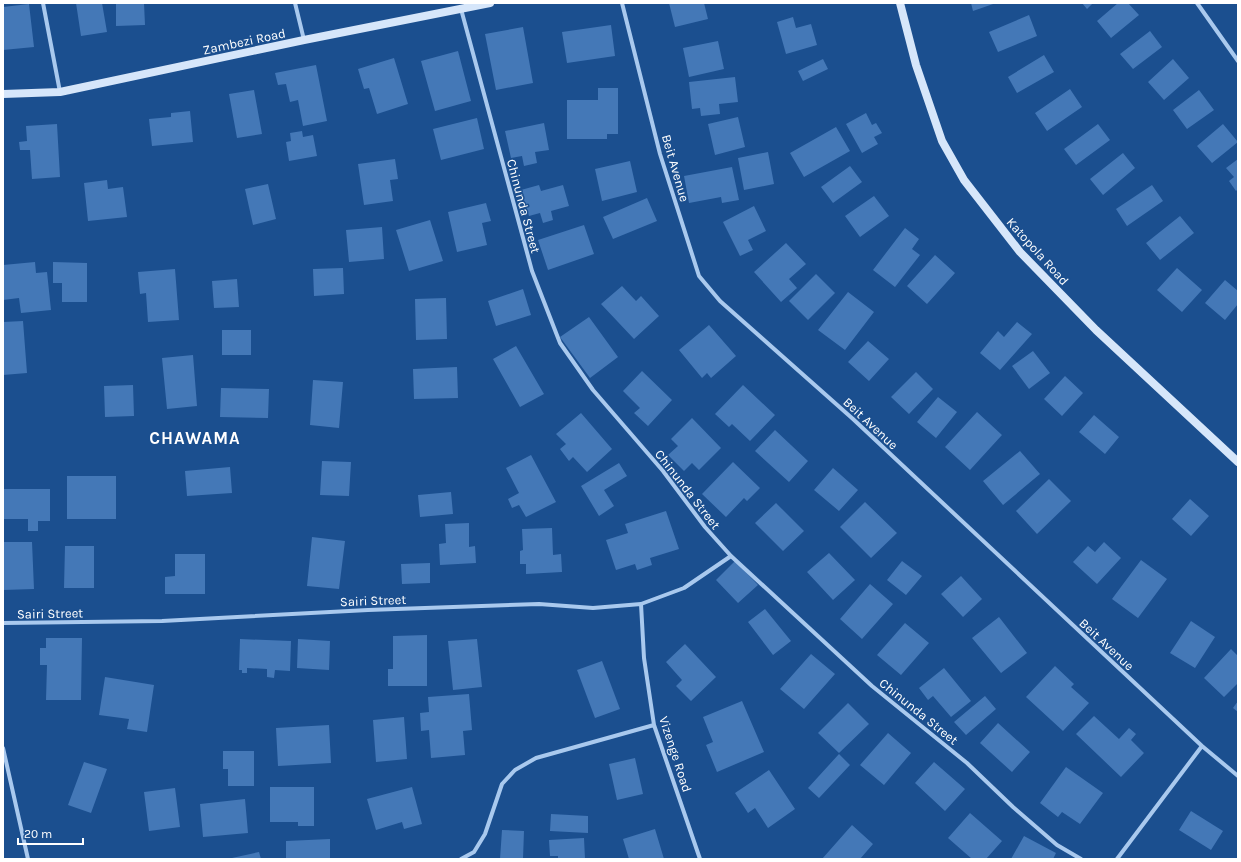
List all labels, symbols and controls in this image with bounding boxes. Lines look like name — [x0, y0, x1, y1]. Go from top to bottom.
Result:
street label: Zambezi Road — [201, 25, 287, 58]
street label: Beit Avenue — [659, 133, 692, 204]
street label: Chinunda Street — [504, 157, 543, 255]
street label: Katopola Road — [1003, 215, 1072, 288]
street label: Beit Avenue — [840, 394, 901, 453]
district label: CHAWAMA — [149, 428, 241, 448]
street label: Chinunda Street — [652, 447, 723, 532]
street label: Sairi Street — [340, 592, 406, 609]
street label: Sairi Street — [17, 605, 83, 622]
street label: Beit Avenue — [1076, 615, 1137, 674]
street label: Chinunda Street — [876, 675, 961, 748]
street label: Vizenge Road — [656, 714, 695, 794]
scale bar — [18, 820, 83, 846]
text: 20 m — [24, 827, 52, 841]

